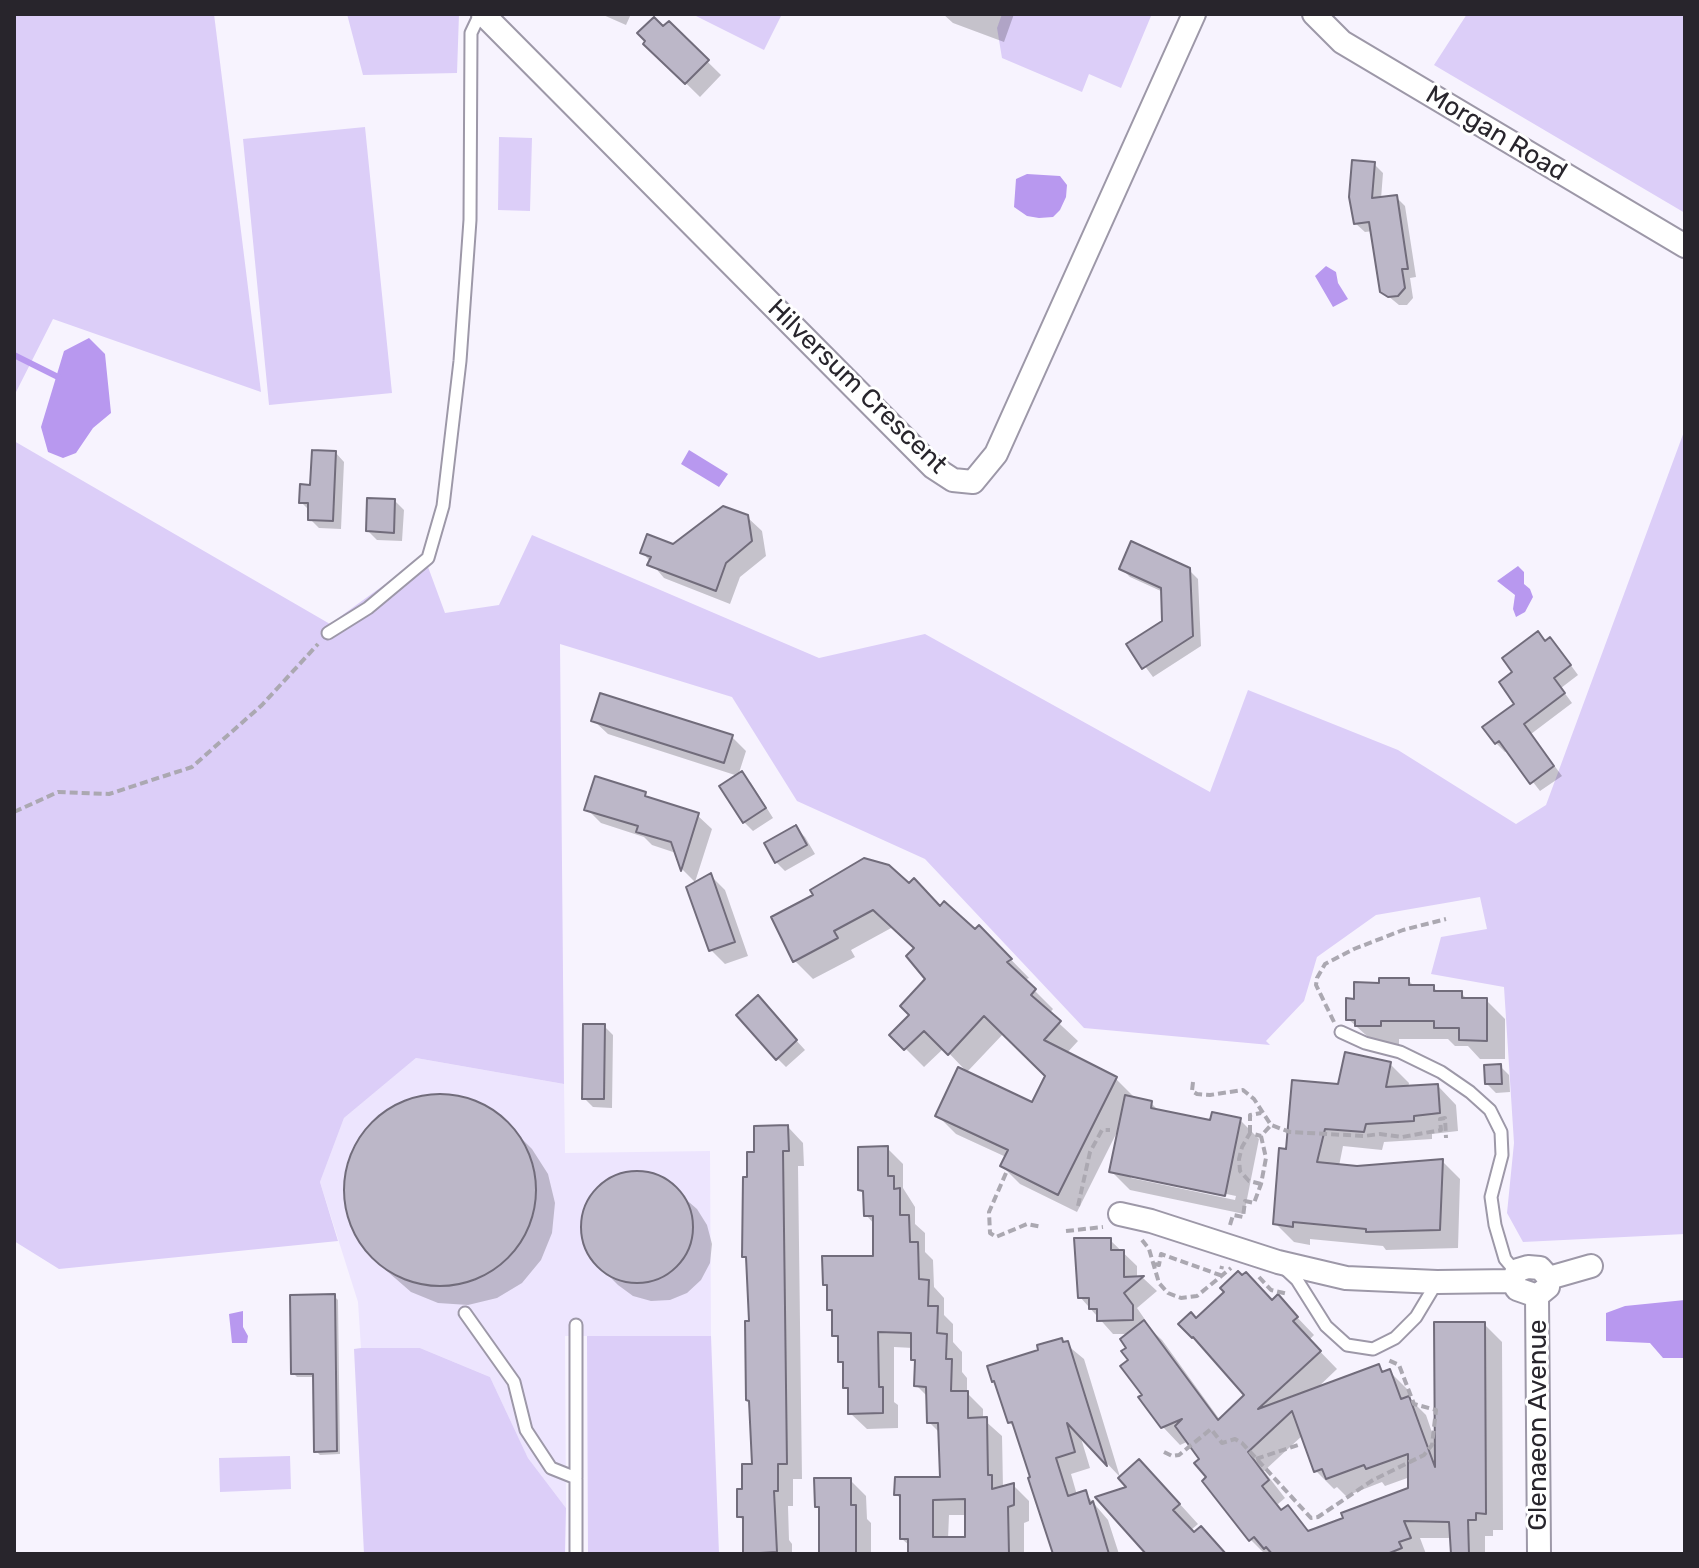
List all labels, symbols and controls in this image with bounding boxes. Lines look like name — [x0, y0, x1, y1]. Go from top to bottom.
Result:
street label: Morgan Road — [1420, 80, 1572, 188]
street label: Hilversum Crescent — [761, 293, 953, 481]
street label: Glenaeon Avenue — [1522, 1319, 1554, 1531]

